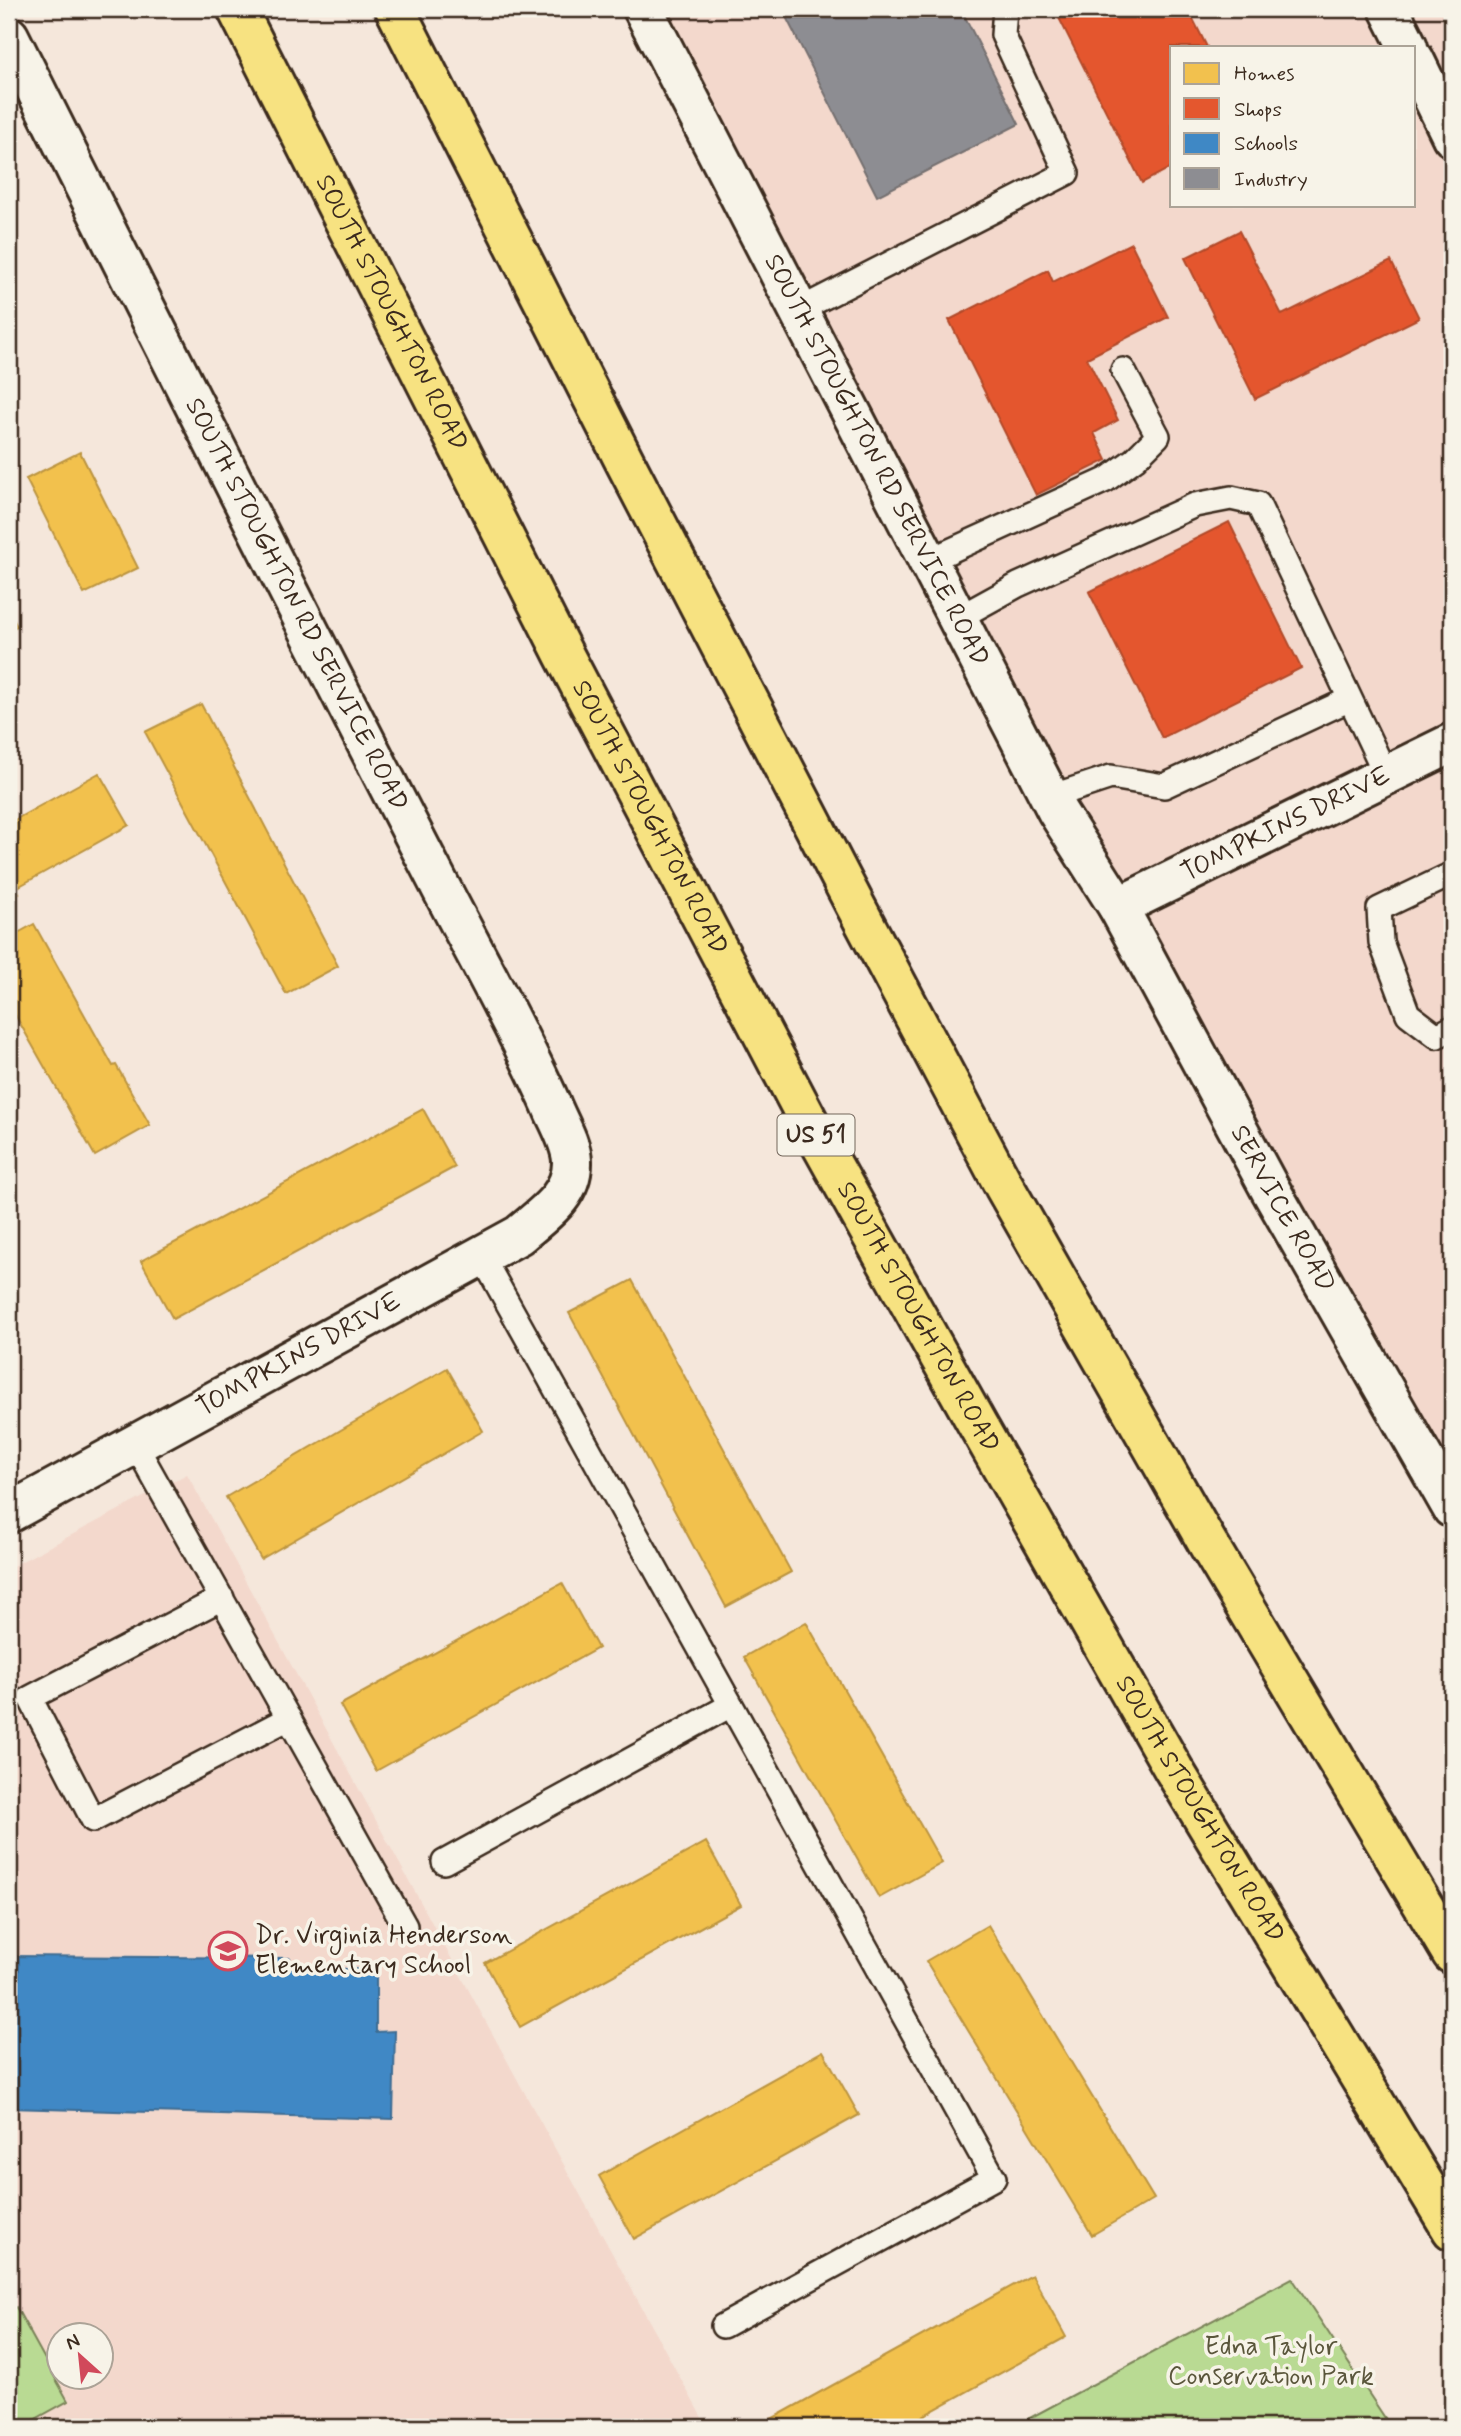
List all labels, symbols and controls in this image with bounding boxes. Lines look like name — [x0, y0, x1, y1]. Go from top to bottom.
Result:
legend — [1170, 46, 1416, 206]
text: Homes — [1234, 60, 1294, 88]
text: Shops — [1234, 96, 1282, 124]
text: Schools — [1234, 130, 1298, 158]
text: Industry — [1234, 166, 1308, 194]
street label: SOUTH STOUGHTON ROAD — [307, 169, 475, 457]
street label: SOUTH STOUGHTON RD SERVICE ROAD — [756, 249, 996, 672]
street label: SOUTH STOUGHTON RD SERVICE ROAD — [177, 392, 416, 817]
street label: SOUTH STOUGHTON ROAD — [563, 675, 735, 961]
street label: TOMPKINS DRIVE — [1176, 759, 1396, 890]
road number: US 51 — [778, 1114, 854, 1156]
street label: SERVICE ROAD — [1222, 1119, 1343, 1299]
street label: SOUTH STOUGHTON ROAD — [828, 1176, 1007, 1459]
street label: TOMPKINS DRIVE — [191, 1285, 407, 1425]
street label: SOUTH STOUGHTON ROAD — [1107, 1670, 1292, 1950]
place label: Dr. Virginia Henderson Elementary School — [255, 1919, 512, 1983]
school or university icon: Dr. Virginia Henderson Elementary School — [207, 1930, 249, 1972]
north arrow — [46, 2320, 116, 2390]
text: N — [62, 2328, 84, 2356]
park label: Edna Taylor Conservation Park — [1168, 2330, 1374, 2394]

